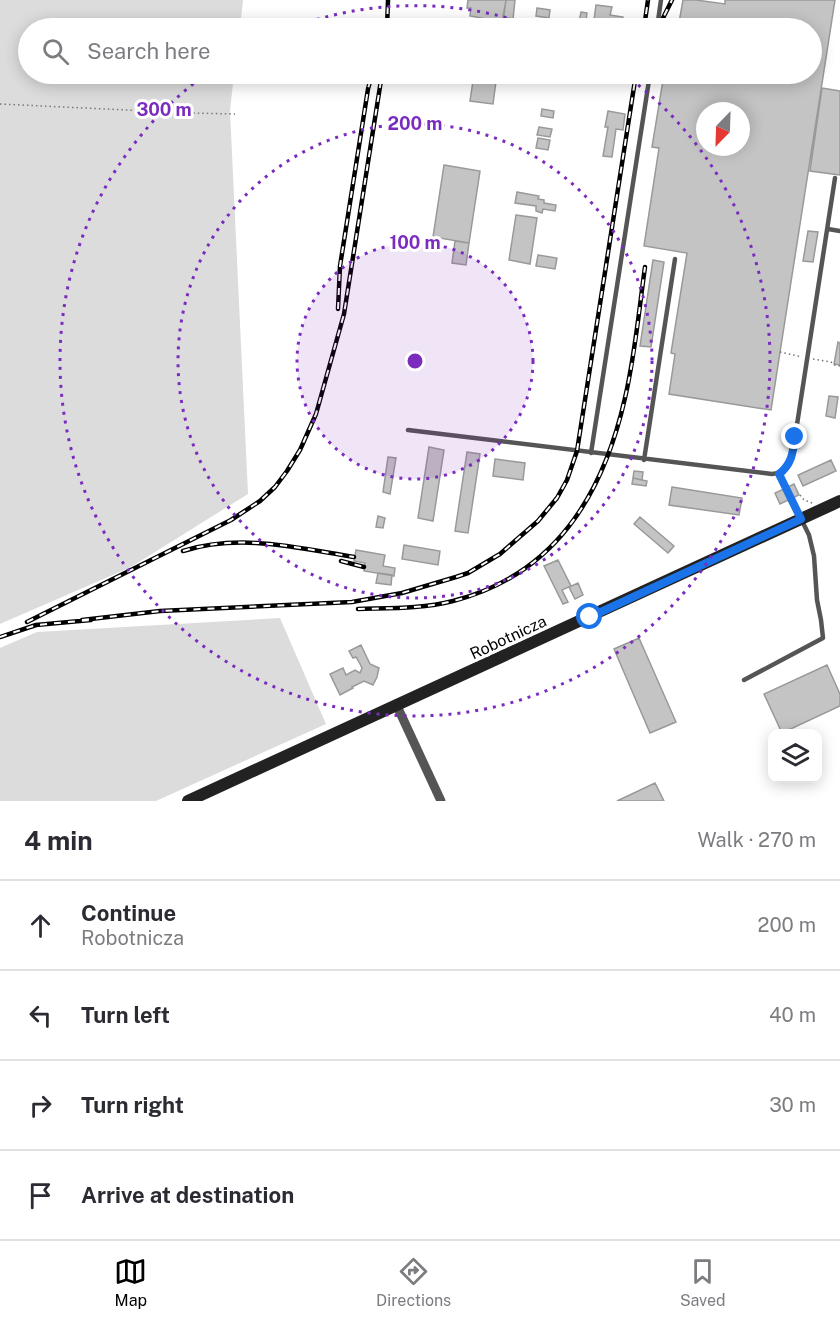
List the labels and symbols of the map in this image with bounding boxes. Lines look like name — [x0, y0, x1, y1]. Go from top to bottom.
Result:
text: 300 m — [136, 99, 192, 120]
north arrow — [696, 102, 750, 156]
text: 200 m — [388, 113, 442, 134]
text: 100 m — [389, 232, 441, 253]
centre of rings — [405, 351, 425, 371]
route end — [781, 423, 807, 449]
route start — [576, 603, 602, 629]
street label: Robotnicza — [467, 611, 550, 663]

